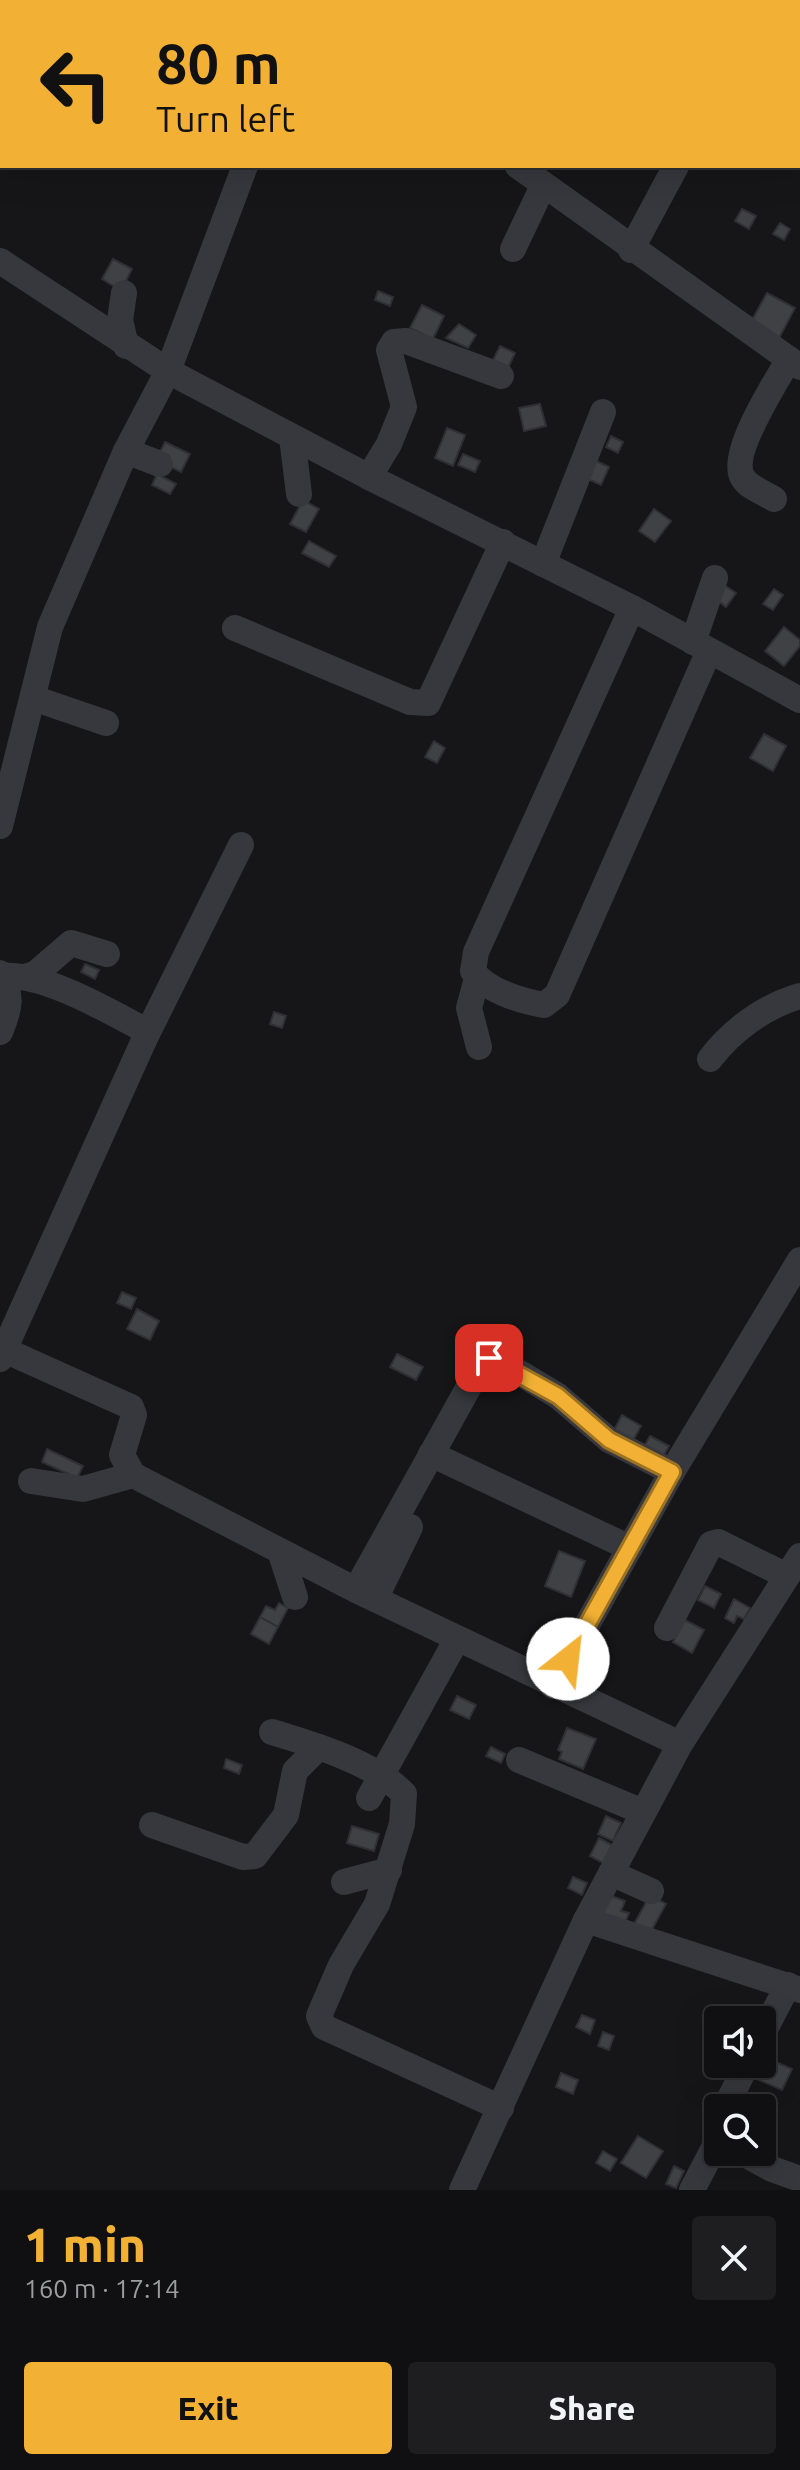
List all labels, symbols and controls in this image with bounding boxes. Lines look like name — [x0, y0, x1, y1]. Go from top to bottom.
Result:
icon: left — [24, 32, 128, 136]
text: 80 m — [156, 32, 281, 95]
text: Turn left — [156, 98, 295, 139]
pin — [455, 1324, 523, 1392]
icon: arrive — [467, 1336, 511, 1380]
position arrow — [526, 1617, 610, 1701]
map controls — [704, 2006, 776, 2166]
button: sound — [704, 2006, 776, 2078]
button: search — [704, 2094, 776, 2166]
button: close — [692, 2216, 776, 2300]
text: 1 min — [24, 2217, 146, 2271]
text: 160 m · 17:14 — [24, 2274, 180, 2303]
button: Exit — [24, 2362, 392, 2454]
button: Share — [408, 2362, 776, 2454]

